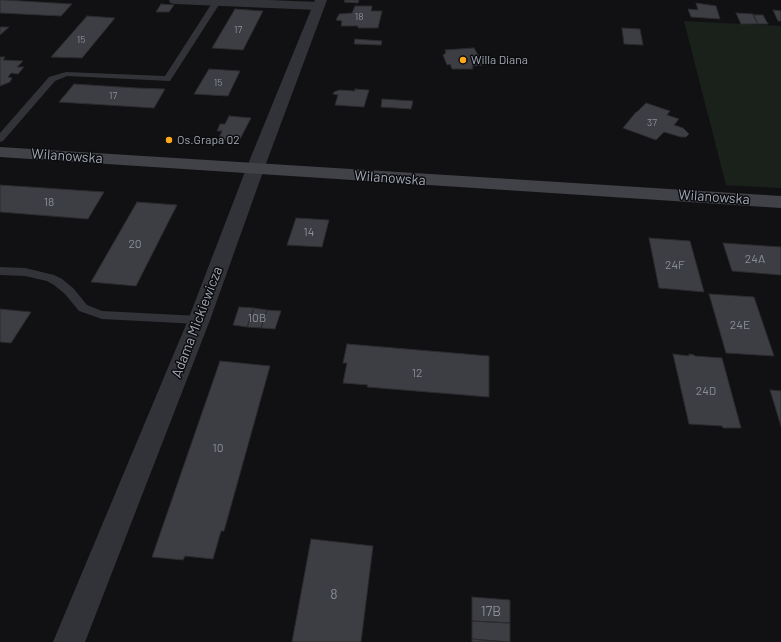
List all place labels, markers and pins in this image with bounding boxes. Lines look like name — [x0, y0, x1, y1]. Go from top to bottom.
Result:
place label: Willa Diana — [471, 53, 528, 67]
marker: Willa Diana — [458, 55, 468, 65]
place label: Os.Grapa 02 — [177, 133, 240, 147]
marker: Os.Grapa 02 — [164, 135, 174, 145]

